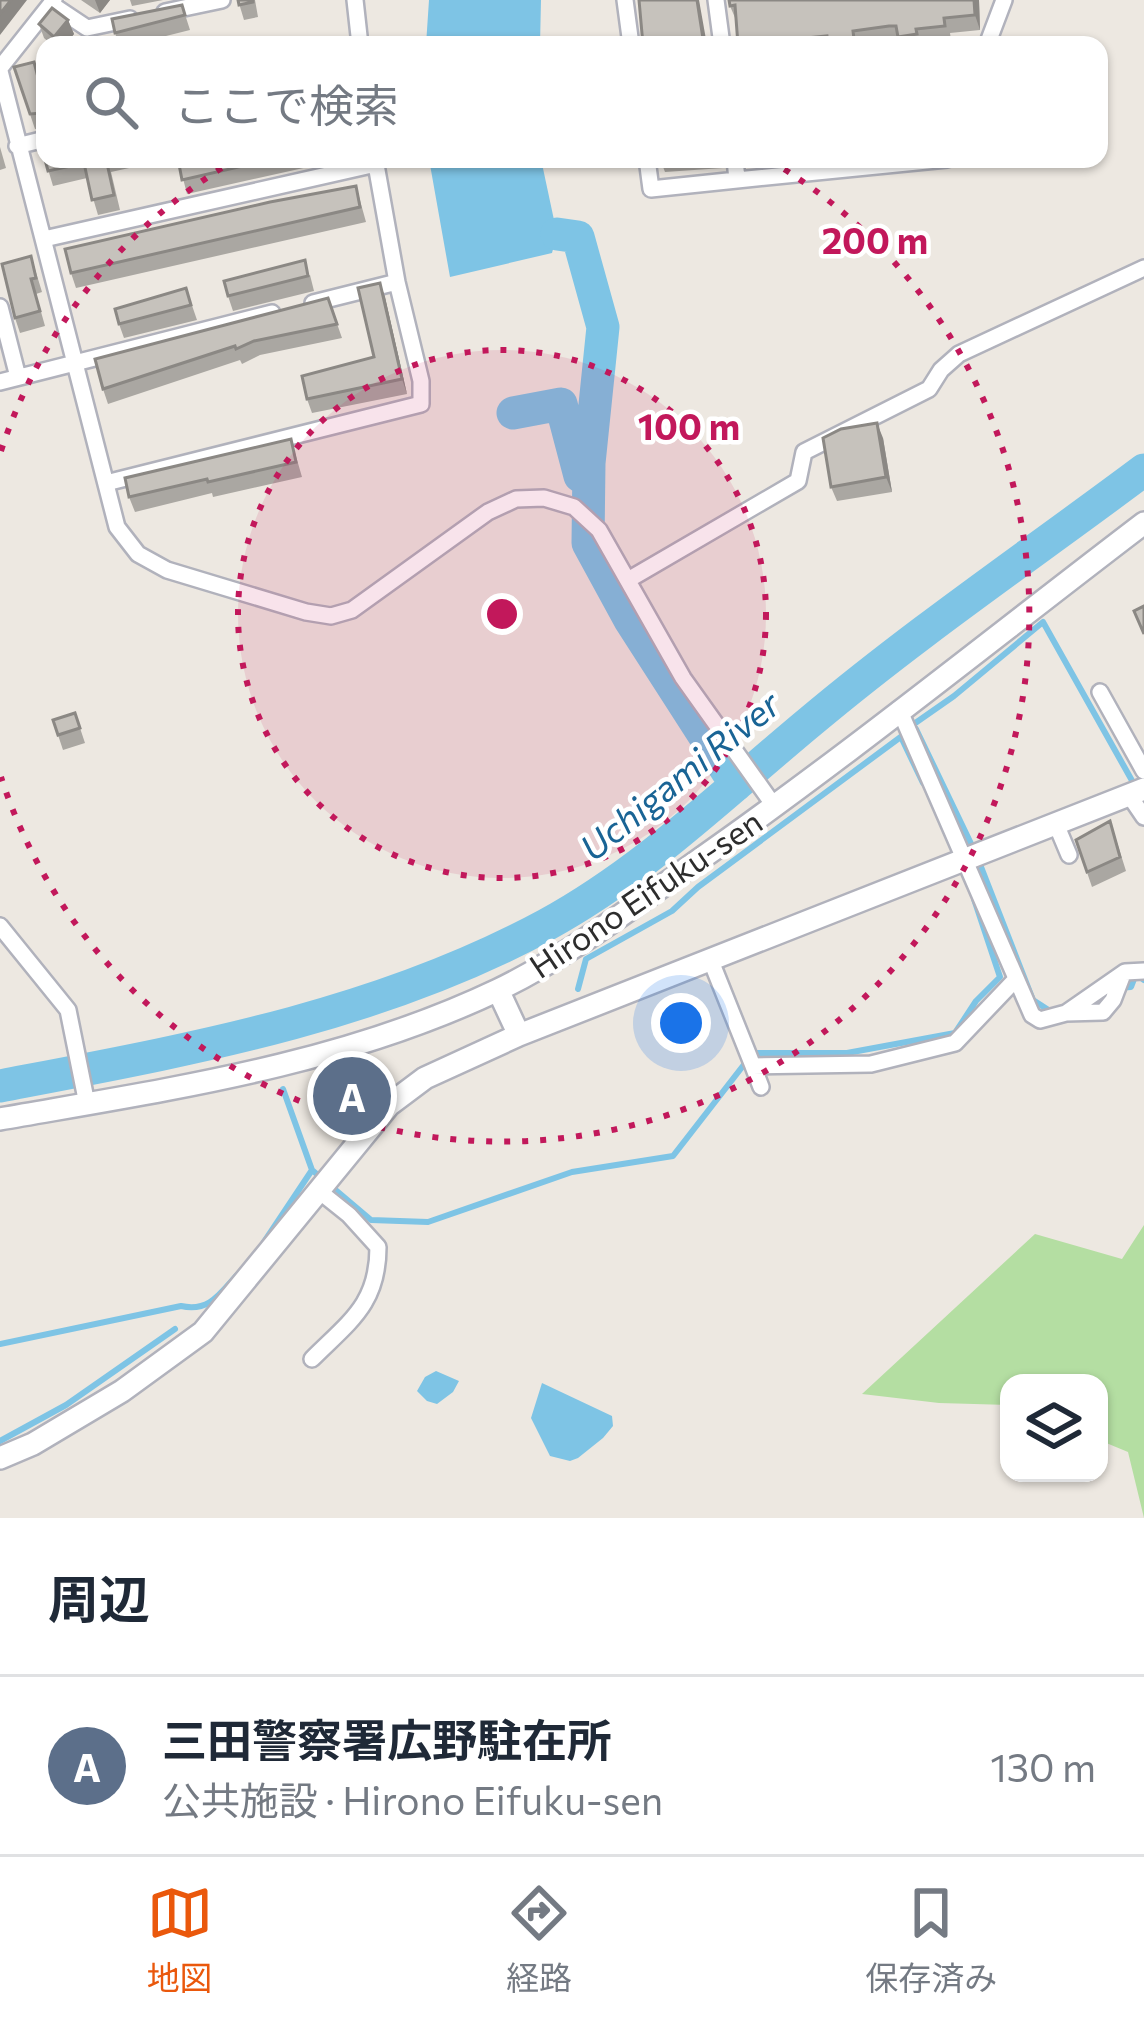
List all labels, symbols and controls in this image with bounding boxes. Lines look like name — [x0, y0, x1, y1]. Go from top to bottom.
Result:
search box — [36, 36, 1108, 168]
icon: search — [78, 69, 144, 135]
text: ここで検索 — [174, 76, 399, 131]
text: 200 m — [822, 217, 928, 261]
text: 100 m — [638, 403, 740, 447]
centre of rings — [481, 593, 523, 635]
water label: Uchigami River — [570, 679, 789, 868]
street label: Hirono Eifuku-sen — [521, 800, 769, 986]
your location — [651, 993, 711, 1053]
pin: A — [313, 1051, 391, 1141]
map controls — [1000, 1374, 1108, 1482]
button: layers — [1000, 1374, 1108, 1482]
text: 周辺 — [48, 1566, 150, 1629]
text: 三田警察署広野駐在所 — [162, 1711, 612, 1766]
text: A — [73, 1742, 101, 1790]
text: 130 m — [990, 1742, 1096, 1790]
text: 公共施設 · Hirono Eifuku-sen — [162, 1775, 663, 1823]
tab: 地図 — [147, 1880, 213, 2000]
tab: 経路 — [506, 1880, 572, 2000]
tab: 保存済み — [865, 1880, 997, 2000]

